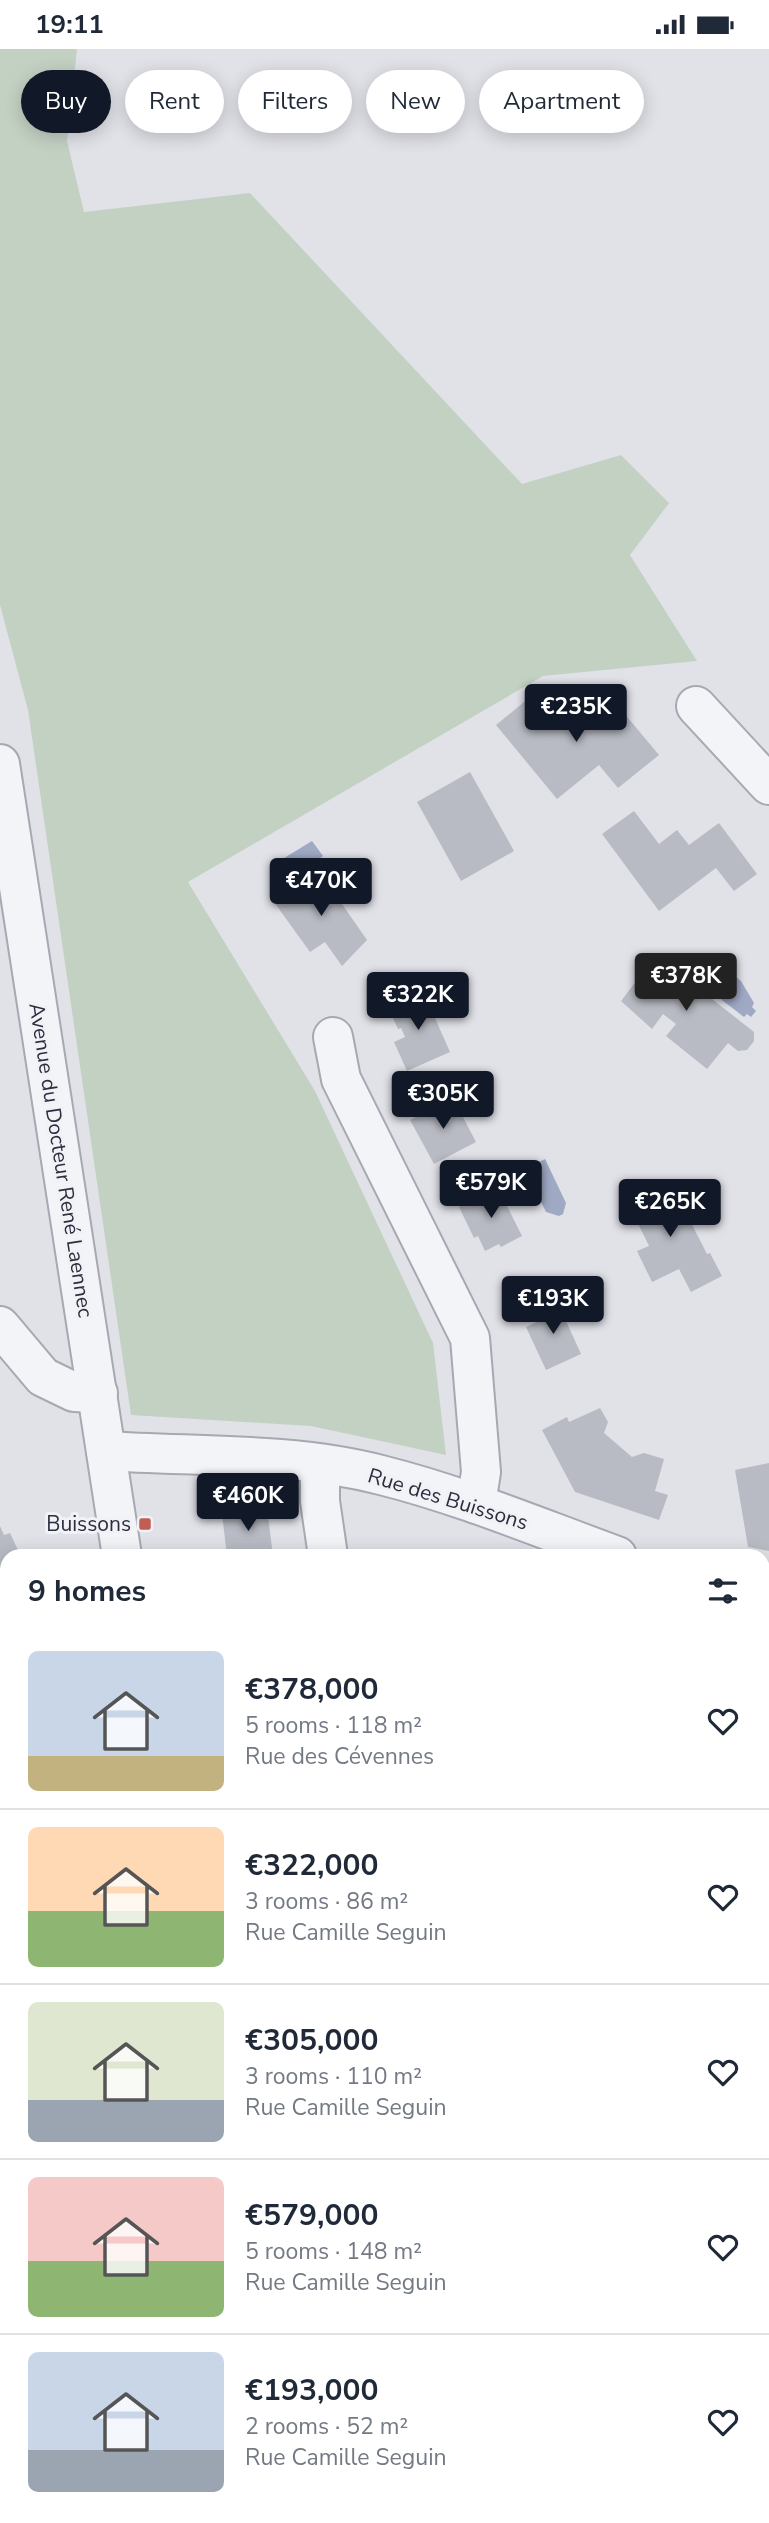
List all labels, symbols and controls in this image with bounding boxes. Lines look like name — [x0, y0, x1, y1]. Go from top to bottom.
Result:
text: 19:11 — [35, 7, 104, 42]
chip: Buy — [21, 70, 111, 133]
chip: Rent — [125, 70, 224, 133]
chip: Filters — [238, 70, 352, 133]
chip: New — [366, 70, 465, 133]
chip: Apartment — [479, 70, 644, 133]
pin: €235K — [527, 685, 625, 744]
text: €235K — [541, 691, 611, 722]
pin: €470K — [272, 859, 370, 918]
text: €470K — [286, 865, 356, 896]
pin: €378K — [637, 953, 735, 1013]
text: €378K — [651, 960, 721, 991]
pin: €322K — [369, 972, 467, 1032]
text: €322K — [383, 979, 453, 1010]
street label: Avenue du Docteur René Laennec — [22, 1001, 100, 1320]
pin: €305K — [394, 1072, 492, 1131]
text: €305K — [408, 1078, 478, 1109]
pin: €579K — [442, 1161, 540, 1220]
text: €579K — [456, 1167, 526, 1198]
pin: €265K — [621, 1179, 719, 1239]
text: €265K — [635, 1186, 705, 1217]
pin: €193K — [504, 1277, 602, 1336]
text: €193K — [518, 1283, 588, 1314]
street label: Rue des Buissons — [364, 1461, 532, 1537]
pin: €460K — [199, 1473, 297, 1533]
text: €460K — [213, 1480, 283, 1511]
place label: Buissons — [46, 1510, 131, 1538]
marker: Buissons — [137, 1516, 153, 1532]
text: 9 homes — [28, 1571, 146, 1612]
icon: filters — [704, 1572, 742, 1610]
text: €378,000 — [245, 1669, 378, 1710]
icon: home — [84, 1679, 168, 1763]
icon: heart — [704, 1702, 742, 1740]
text: 5 rooms · 118 m² — [245, 1710, 422, 1741]
text: Rue des Cévennes — [245, 1741, 434, 1772]
text: €322,000 — [245, 1845, 378, 1886]
icon: home — [84, 1855, 168, 1939]
icon: heart — [704, 1878, 742, 1916]
text: 3 rooms · 86 m² — [245, 1886, 408, 1917]
text: Rue Camille Seguin — [245, 1917, 447, 1948]
text: €305,000 — [245, 2020, 378, 2061]
icon: home — [84, 2030, 168, 2114]
icon: heart — [704, 2053, 742, 2091]
text: 3 rooms · 110 m² — [245, 2061, 422, 2092]
text: Rue Camille Seguin — [245, 2092, 447, 2123]
text: €579,000 — [245, 2195, 378, 2236]
icon: home — [84, 2205, 168, 2289]
icon: heart — [704, 2228, 742, 2266]
text: 5 rooms · 148 m² — [245, 2236, 422, 2267]
text: Rue Camille Seguin — [245, 2267, 447, 2298]
text: €193,000 — [245, 2370, 378, 2411]
icon: home — [84, 2380, 168, 2464]
icon: heart — [704, 2403, 742, 2441]
text: 2 rooms · 52 m² — [245, 2411, 408, 2442]
text: Rue Camille Seguin — [245, 2442, 447, 2473]

